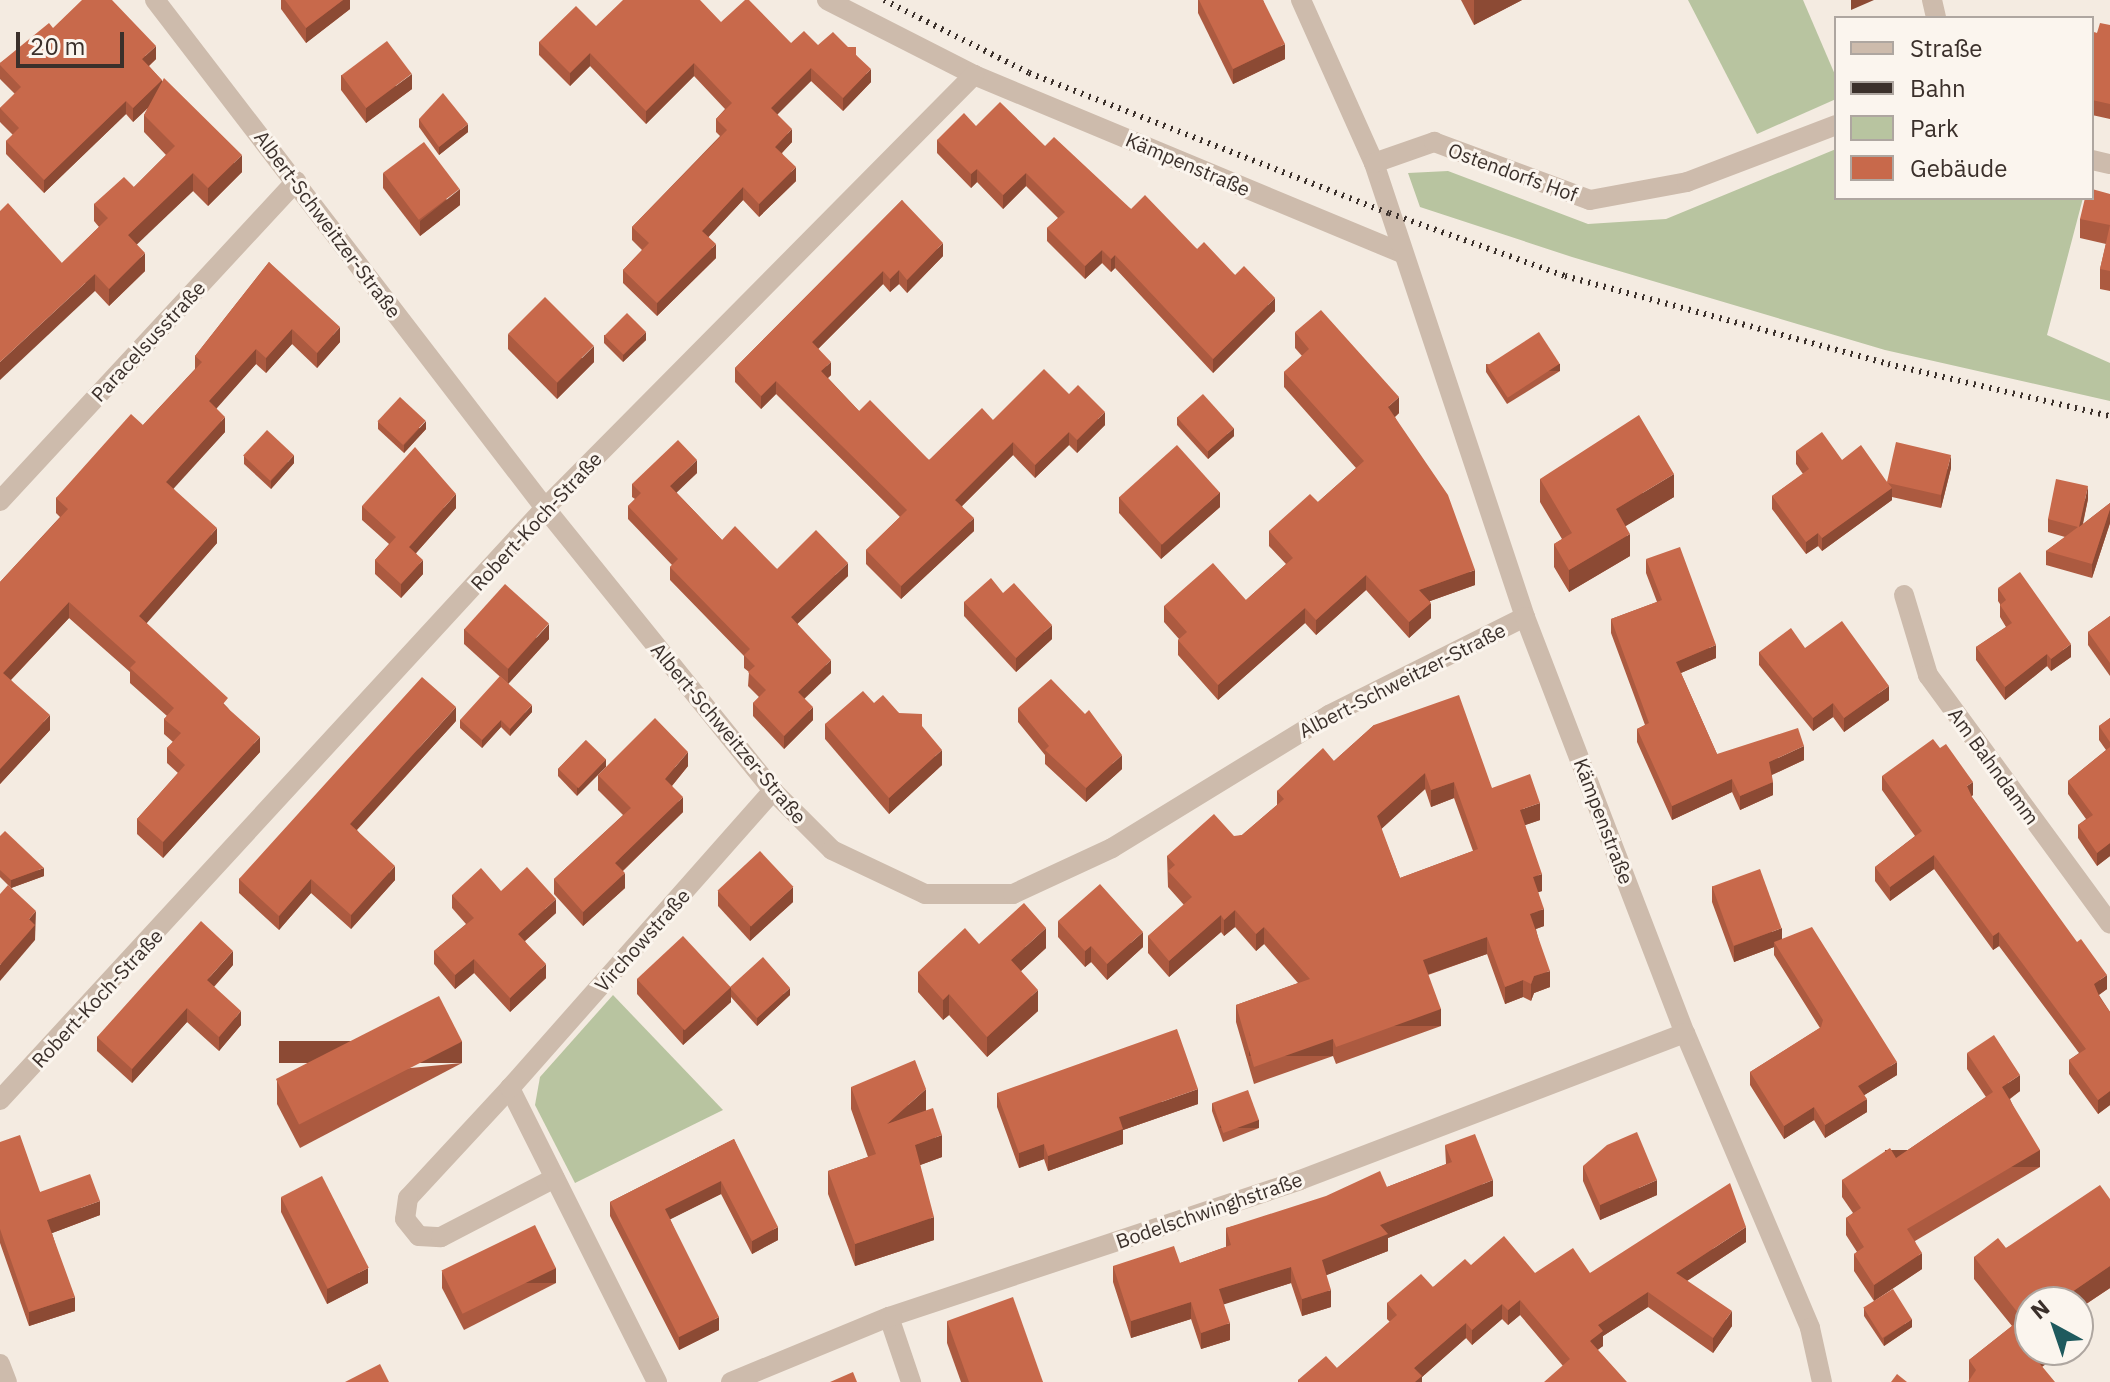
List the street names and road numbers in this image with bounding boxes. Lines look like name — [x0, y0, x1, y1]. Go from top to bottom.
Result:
street label: Albert-Schweitzer-Straße — [250, 125, 406, 323]
street label: Kämpenstraße — [1122, 127, 1254, 201]
street label: Ostendorfs Hof — [1445, 137, 1581, 207]
street label: Paracelsusstraße — [86, 276, 210, 406]
street label: Robert-Koch-Straße — [465, 447, 607, 595]
street label: Albert-Schweitzer-Straße — [1295, 617, 1509, 743]
street label: Albert-Schweitzer-Straße — [646, 638, 812, 828]
street label: Am Bahndamm — [1944, 703, 2044, 829]
street label: Kämpenstraße — [1569, 755, 1639, 887]
street label: Virchowstraße — [589, 883, 695, 997]
street label: Robert-Koch-Straße — [26, 924, 168, 1072]
street label: Bodelschwinghstraße — [1113, 1167, 1305, 1253]

